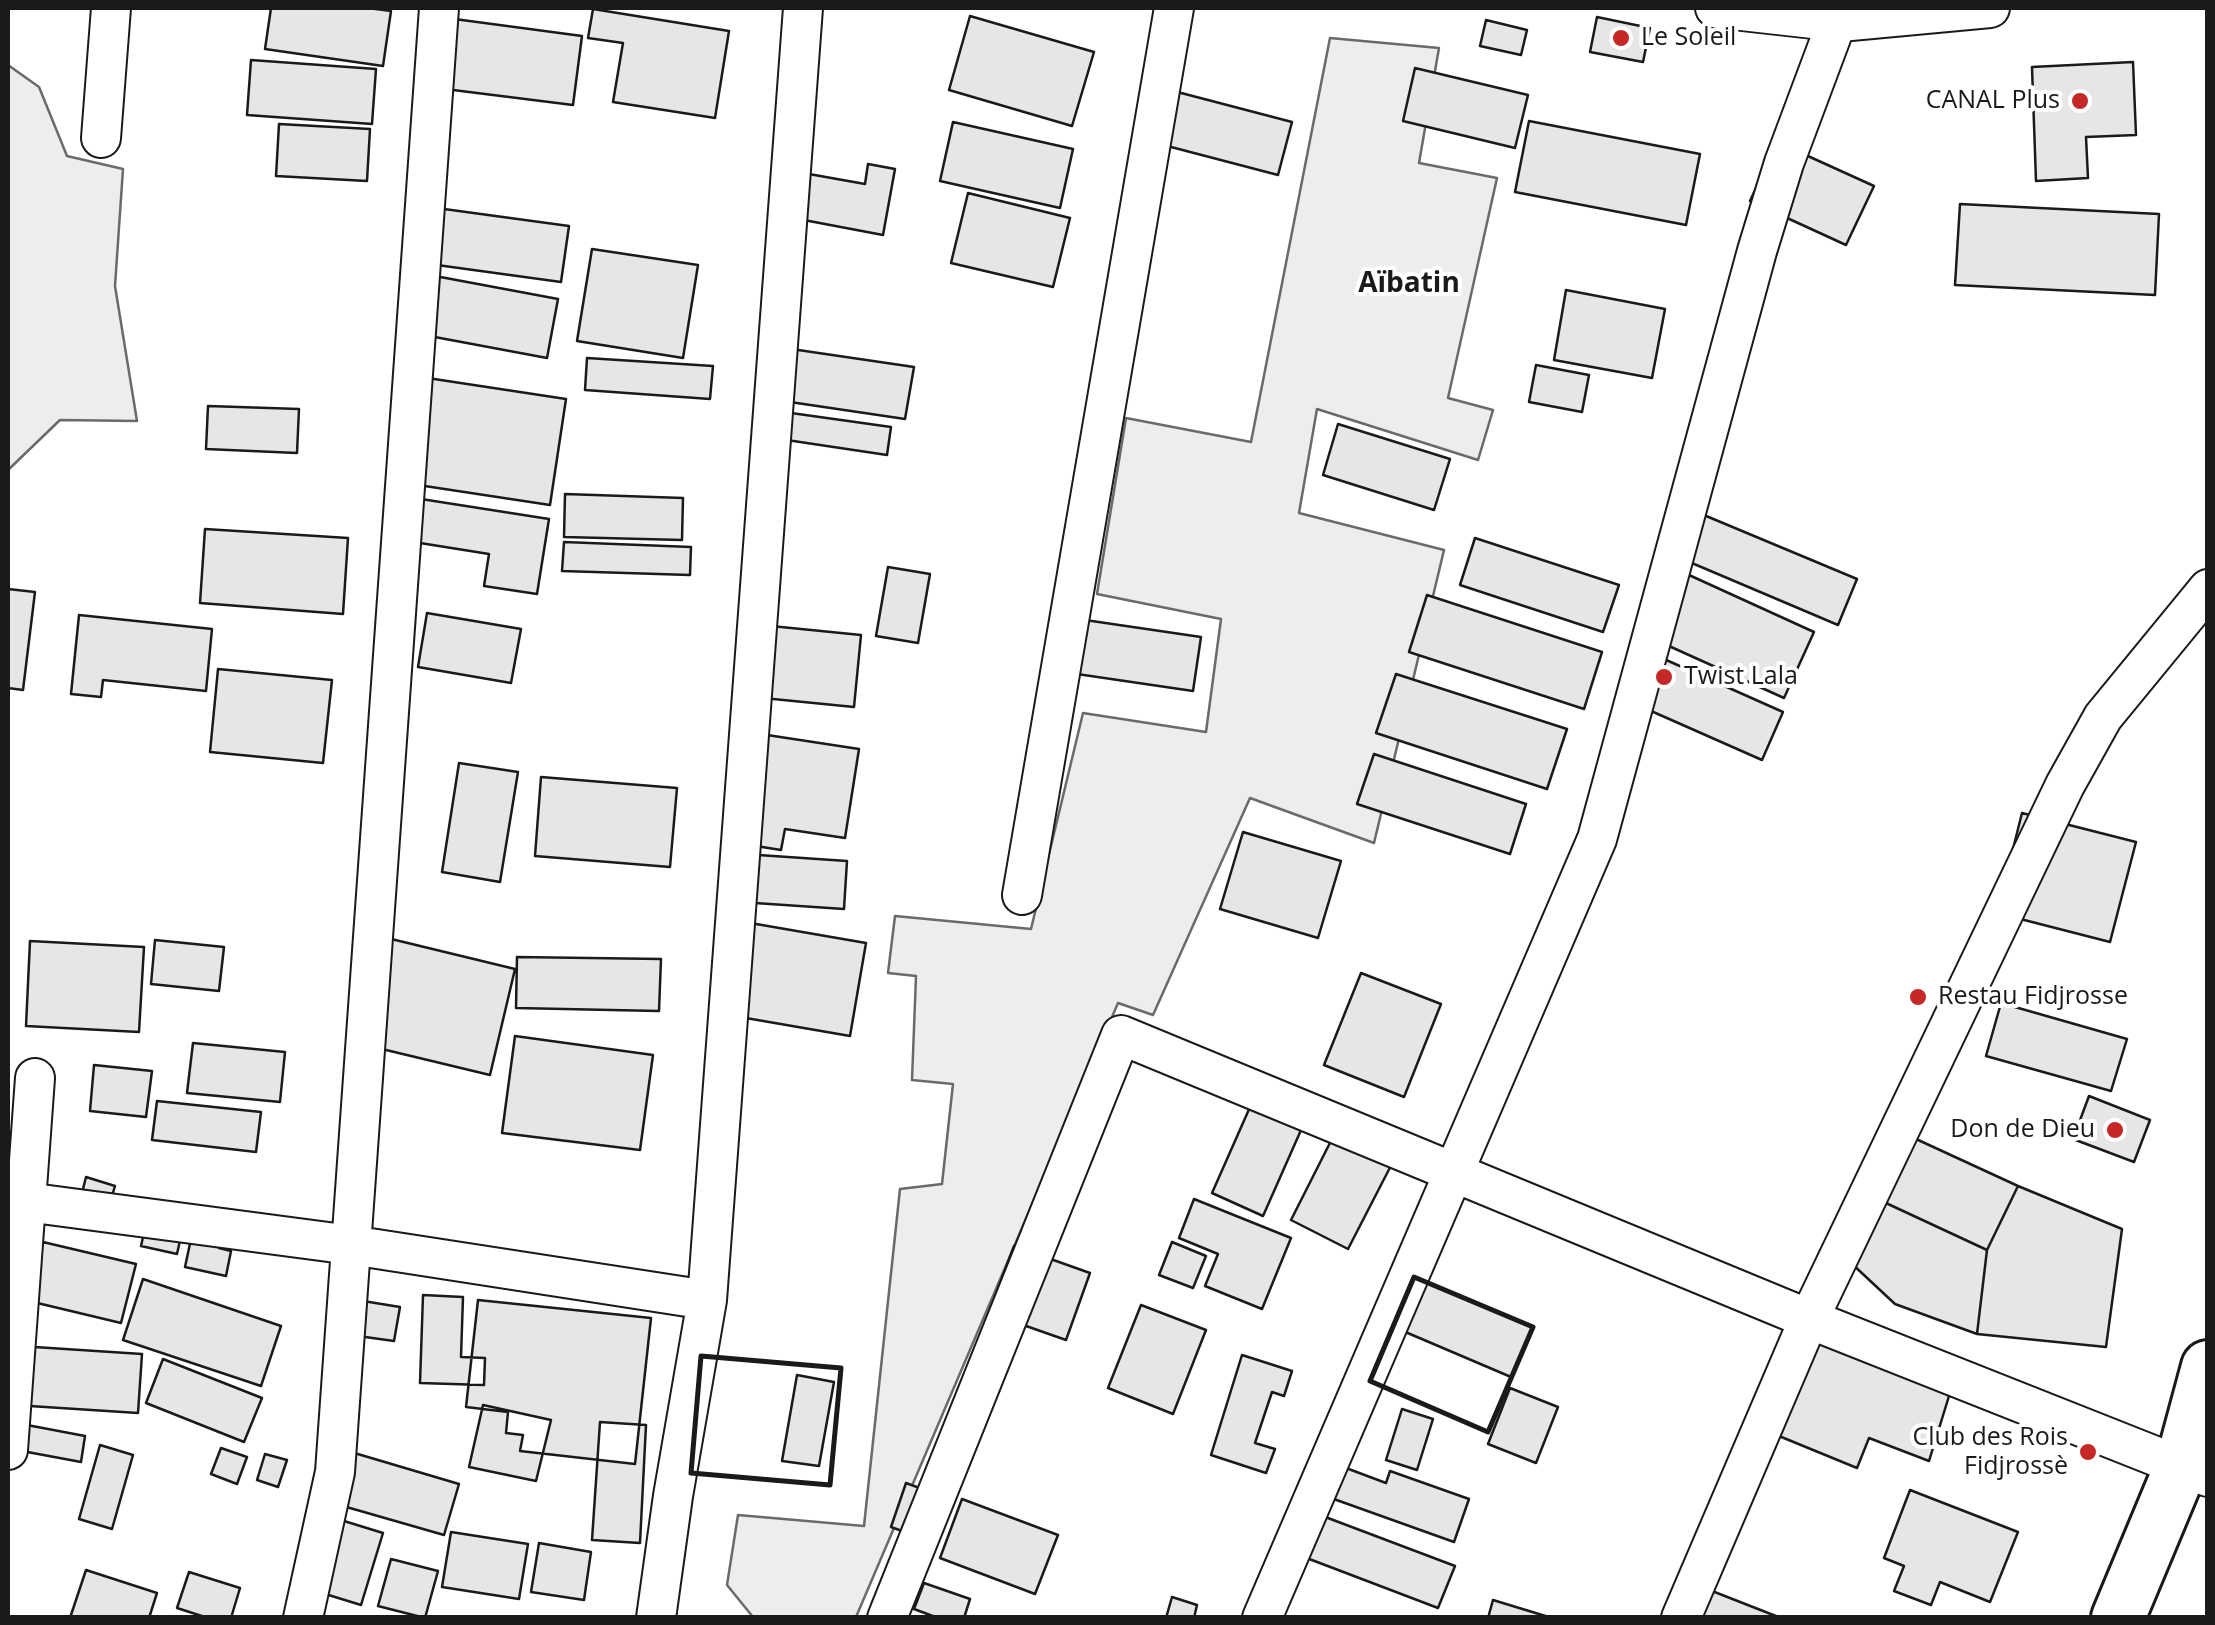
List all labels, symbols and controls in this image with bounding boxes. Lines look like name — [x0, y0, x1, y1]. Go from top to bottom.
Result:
place label: Le Soleil — [1641, 23, 1736, 53]
marker: Le Soleil — [1610, 27, 1632, 49]
place label: CANAL Plus — [1926, 86, 2060, 116]
marker: CANAL Plus — [2069, 90, 2091, 112]
district label: Aïbatin — [1358, 267, 1460, 301]
place label: Twist Lala — [1684, 662, 1798, 692]
marker: Twist Lala — [1653, 666, 1675, 688]
place label: Restau Fidjrosse — [1938, 982, 2128, 1012]
marker: Restau Fidjrosse — [1907, 986, 1929, 1008]
place label: Don de Dieu — [1950, 1115, 2095, 1145]
marker: Don de Dieu — [2104, 1119, 2126, 1141]
place label: Club des Rois Fidjrossè — [1912, 1423, 2068, 1482]
marker: Club des Rois Fidjrossè — [2077, 1441, 2099, 1463]

